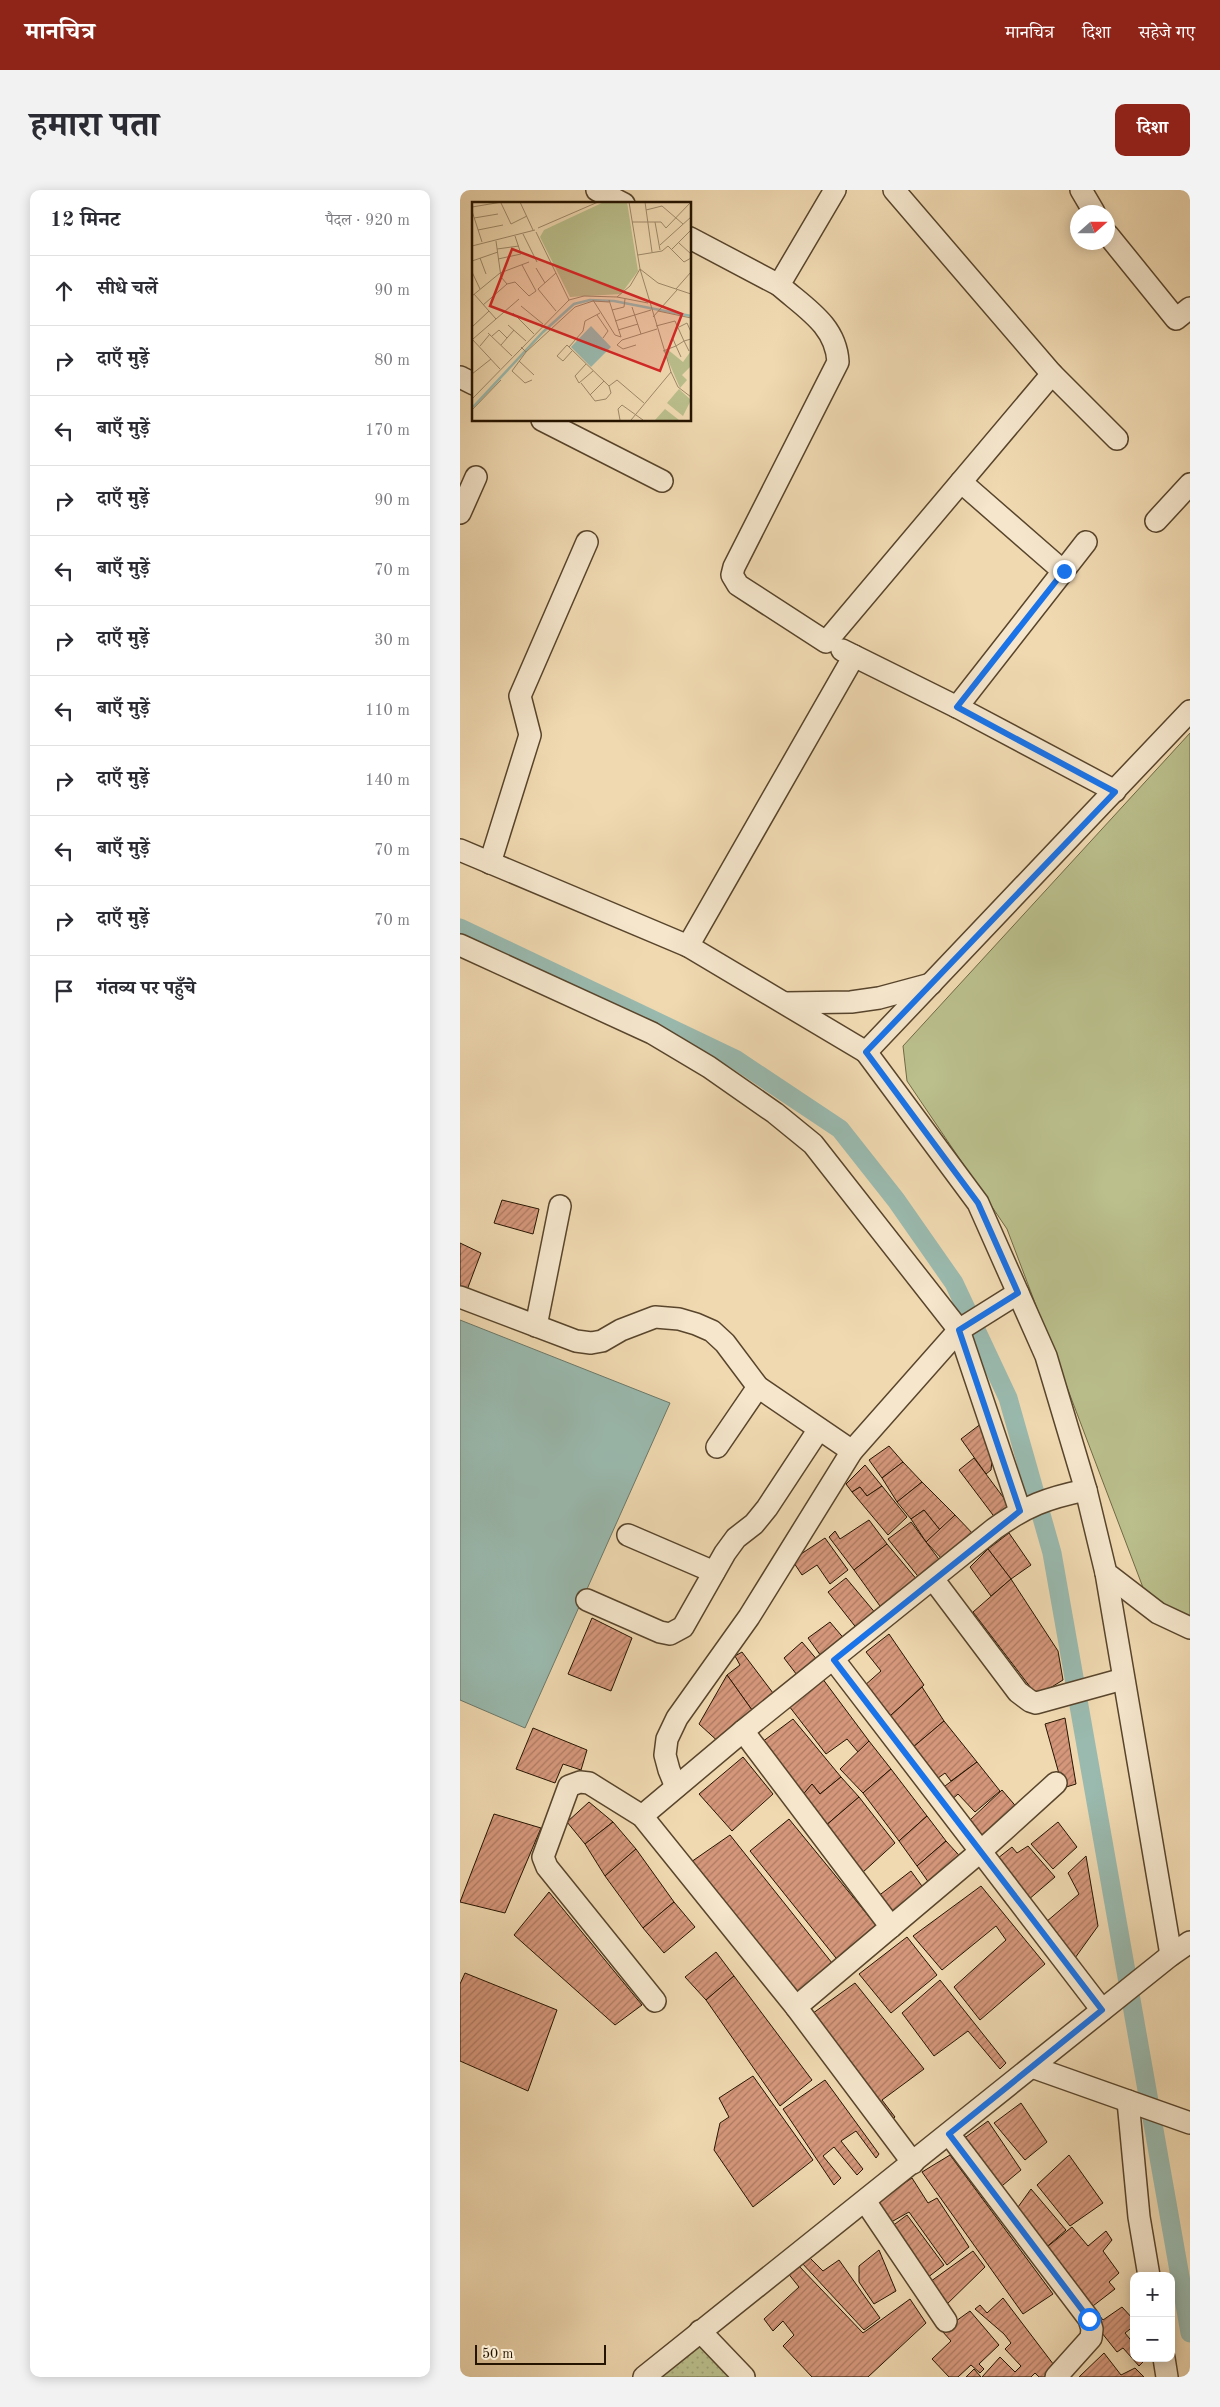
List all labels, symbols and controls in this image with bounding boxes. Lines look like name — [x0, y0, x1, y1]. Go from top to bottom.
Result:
text: मानचित्र — [25, 21, 95, 45]
text: मानचित्र — [1005, 24, 1054, 42]
text: दिशा — [1082, 24, 1111, 42]
text: सहेजे गए — [1139, 24, 1195, 42]
button: दिशा — [1115, 104, 1190, 156]
text: हमारा पता — [30, 109, 159, 144]
inset map — [472, 202, 691, 421]
north arrow — [1070, 205, 1115, 250]
text: 12 मिनट — [50, 210, 120, 231]
text: पैदल · 920 m — [325, 213, 410, 229]
icon: ahead — [50, 277, 78, 305]
text: सीधे चलें — [97, 280, 157, 299]
text: 90 m — [374, 283, 410, 299]
icon: right — [50, 347, 78, 375]
text: दाएँ मुड़ें — [97, 350, 149, 369]
text: 80 m — [374, 353, 410, 369]
icon: left — [50, 417, 78, 445]
text: बाएँ मुड़ें — [97, 420, 149, 439]
text: 170 m — [365, 423, 410, 439]
icon: right — [50, 487, 78, 515]
text: दाएँ मुड़ें — [97, 490, 149, 509]
text: 90 m — [374, 493, 410, 509]
icon: left — [50, 557, 78, 585]
text: बाएँ मुड़ें — [97, 560, 149, 579]
route end — [1053, 560, 1076, 583]
text: 70 m — [374, 563, 410, 579]
icon: right — [50, 627, 78, 655]
text: दाएँ मुड़ें — [97, 630, 149, 649]
text: 30 m — [374, 633, 410, 649]
icon: left — [50, 697, 78, 725]
text: बाएँ मुड़ें — [97, 700, 149, 719]
text: 110 m — [365, 703, 410, 719]
icon: right — [50, 767, 78, 795]
text: दाएँ मुड़ें — [97, 770, 149, 789]
text: 140 m — [365, 773, 410, 789]
icon: left — [50, 837, 78, 865]
text: बाएँ मुड़ें — [97, 840, 149, 859]
text: 70 m — [374, 843, 410, 859]
icon: right — [50, 907, 78, 935]
text: दाएँ मुड़ें — [97, 910, 149, 929]
text: 70 m — [374, 913, 410, 929]
icon: arrive — [50, 977, 78, 1005]
text: गंतव्य पर पहुँचे — [97, 980, 196, 999]
map controls — [1130, 2272, 1175, 2362]
button: + — [1130, 2272, 1175, 2317]
route start — [1078, 2308, 1101, 2331]
button: − — [1130, 2317, 1175, 2362]
scale bar — [475, 2342, 606, 2365]
text: 50 m — [482, 2347, 513, 2361]

